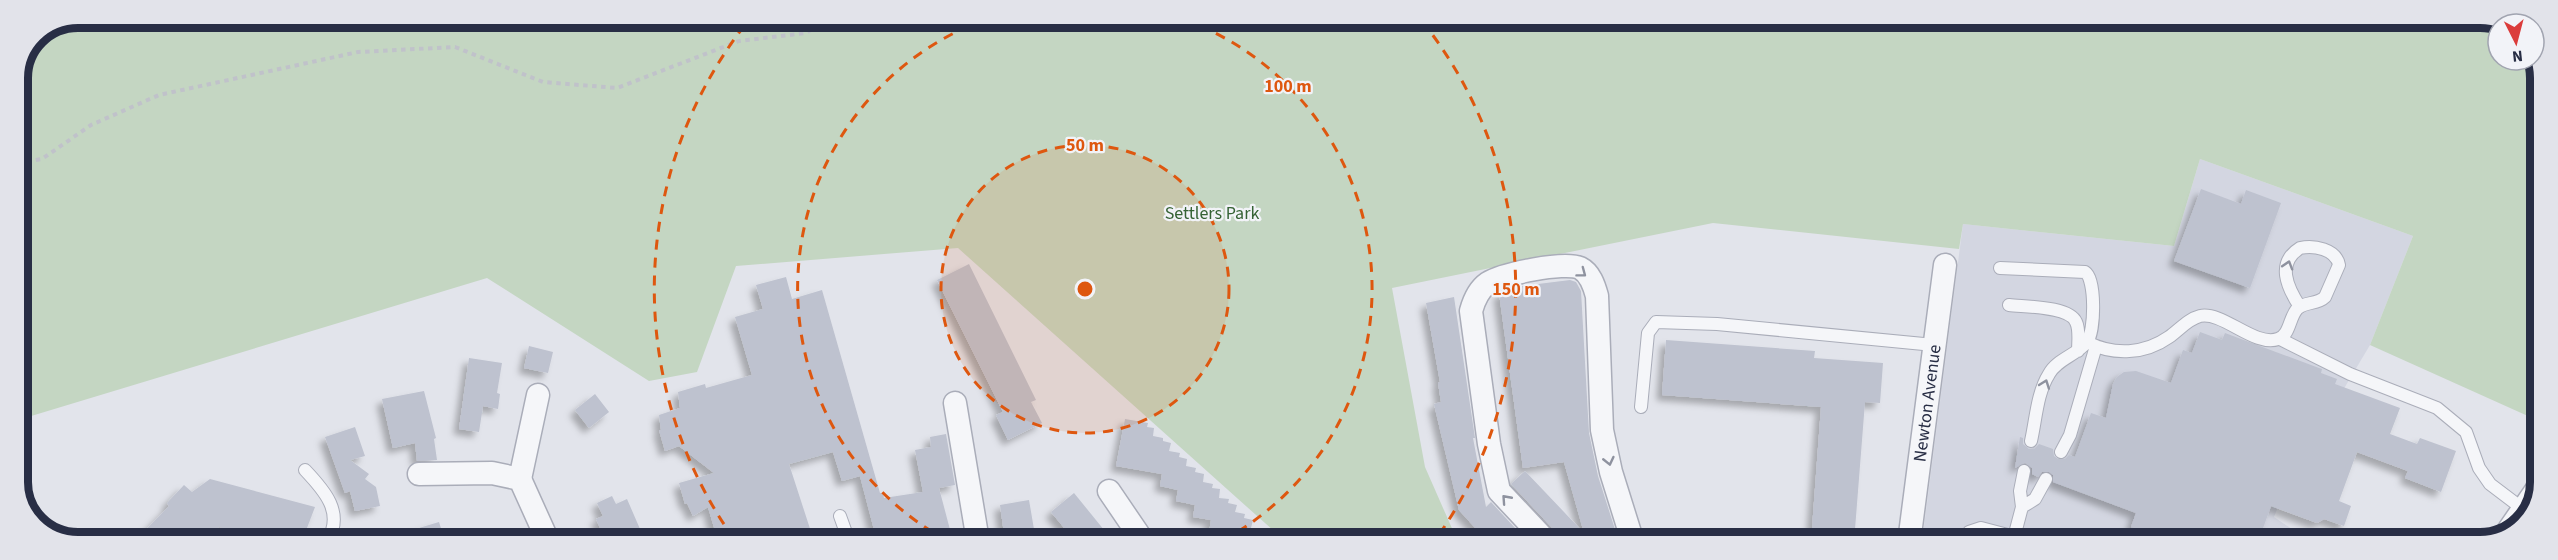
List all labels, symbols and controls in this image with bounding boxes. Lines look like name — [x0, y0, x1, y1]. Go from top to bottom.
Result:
north arrow — [2486, 12, 2546, 72]
text: N — [2511, 44, 2524, 67]
text: 100 m — [1264, 74, 1312, 99]
text: 50 m — [1066, 133, 1104, 158]
park label: Settlers Park — [1165, 201, 1259, 226]
one-way arrow — [2281, 260, 2293, 270]
one-way arrow — [1575, 266, 1586, 277]
text: 150 m — [1492, 277, 1540, 302]
centre of rings — [1075, 279, 1095, 299]
street label: Newton Avenue — [1908, 343, 1948, 463]
one-way arrow — [2037, 379, 2050, 390]
one-way arrow — [1602, 456, 1615, 466]
one-way arrow — [1502, 495, 1513, 506]

